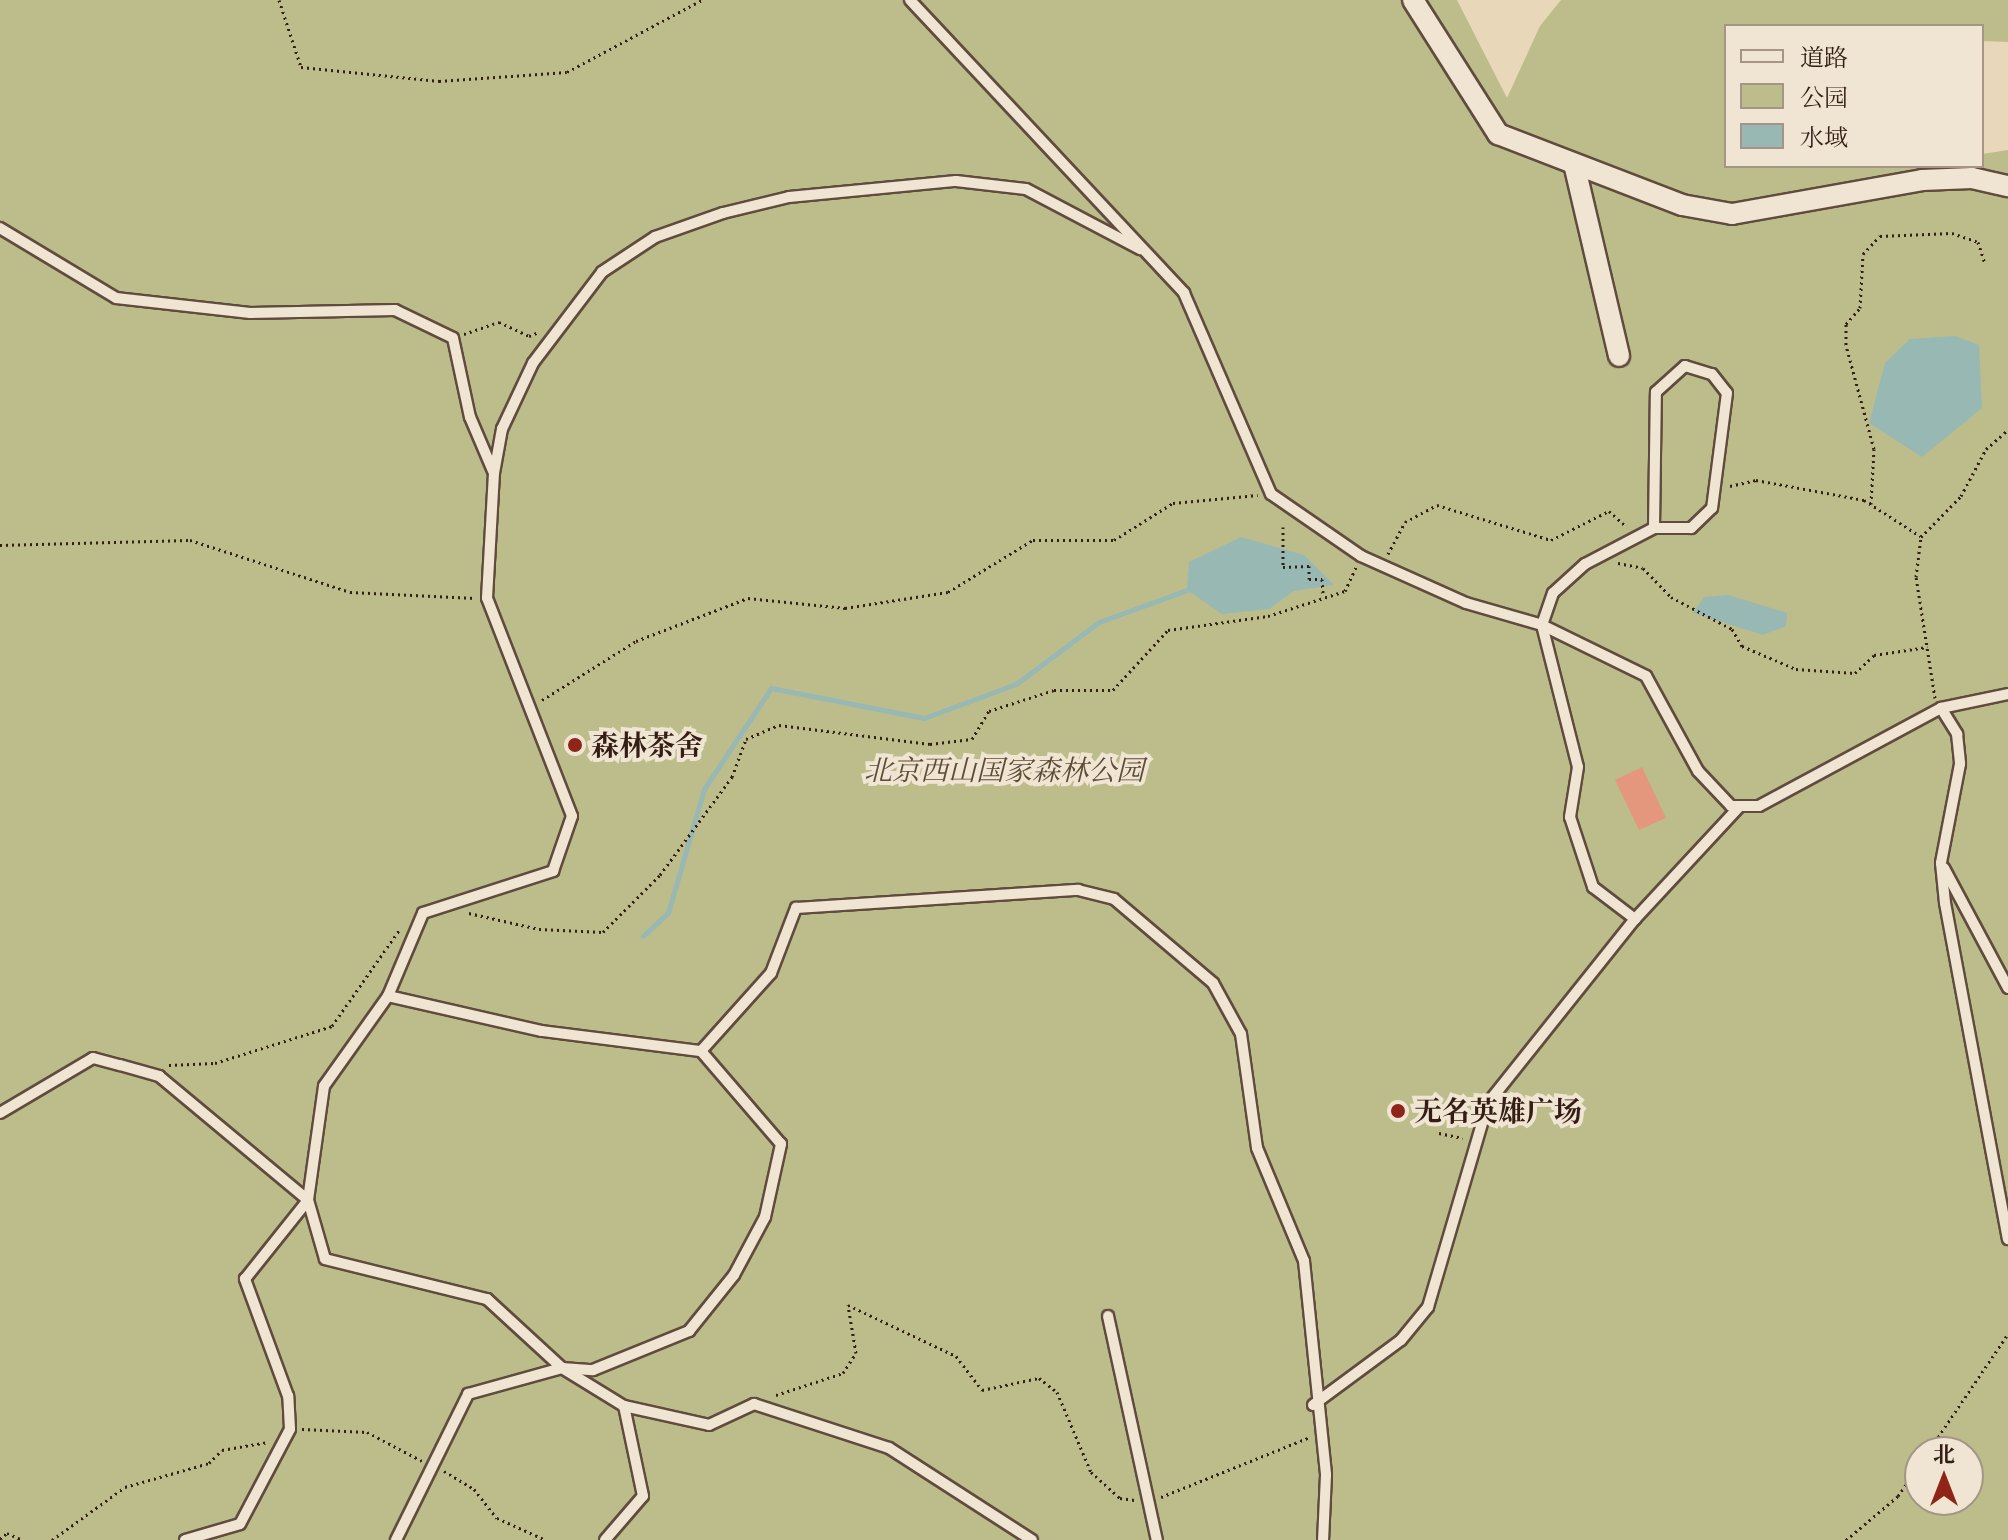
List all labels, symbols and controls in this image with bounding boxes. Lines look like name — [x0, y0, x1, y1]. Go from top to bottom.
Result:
legend — [1724, 24, 1984, 168]
text: 道路 — [1800, 40, 1848, 75]
text: 公园 — [1800, 80, 1848, 115]
text: 水域 — [1800, 120, 1848, 155]
place label: 森林茶舍 — [591, 728, 703, 762]
marker: 森林茶舍 — [566, 736, 584, 754]
park label: 北京西山国家森林公园 — [864, 753, 1144, 787]
place label: 无名英雄广场 — [1414, 1094, 1582, 1128]
marker: 无名英雄广场 — [1389, 1102, 1407, 1120]
north arrow — [1904, 1436, 1984, 1516]
text: 北 — [1933, 1438, 1955, 1470]

